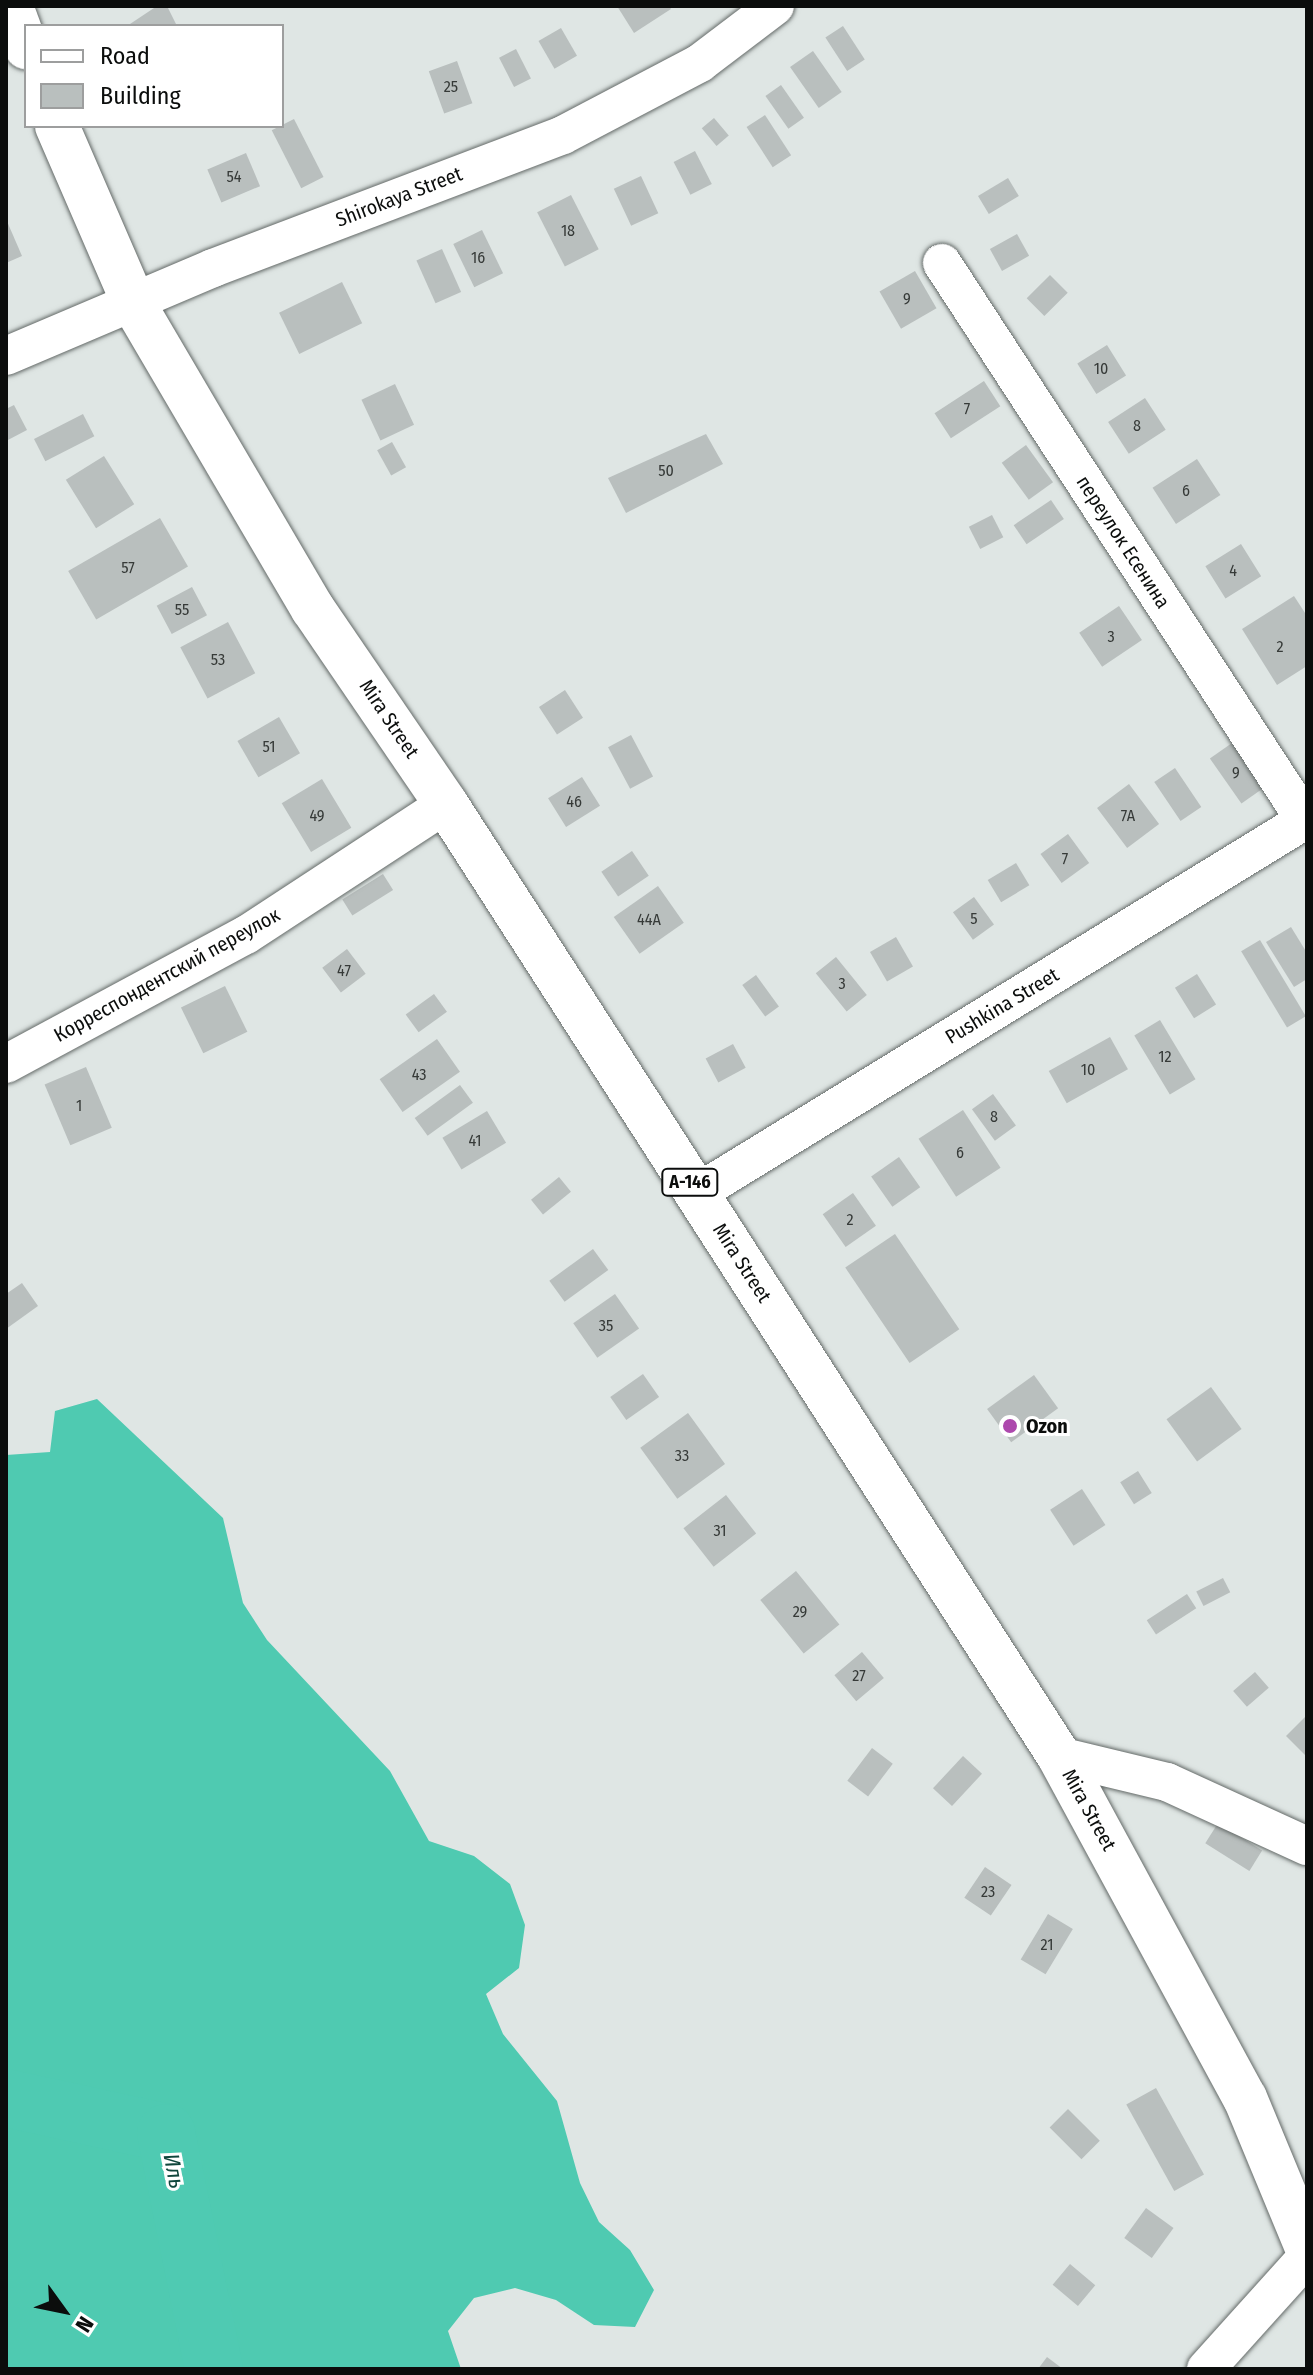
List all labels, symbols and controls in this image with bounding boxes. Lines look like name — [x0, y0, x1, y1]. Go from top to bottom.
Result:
legend — [24, 24, 284, 128]
text: Road — [100, 42, 150, 70]
house number: 25 — [444, 77, 458, 97]
text: Building — [100, 82, 181, 110]
street label: Shirokaya Street — [332, 162, 466, 232]
house number: 54 — [226, 167, 242, 187]
house number: 18 — [561, 221, 575, 241]
house number: 16 — [471, 248, 485, 268]
house number: 9 — [903, 289, 911, 309]
house number: 10 — [1094, 359, 1108, 379]
house number: 7 — [964, 399, 970, 419]
house number: 8 — [1133, 416, 1141, 436]
house number: 50 — [658, 461, 674, 481]
street label: переулок Есенина — [1071, 471, 1175, 613]
house number: 6 — [1182, 481, 1190, 501]
house number: 57 — [121, 558, 135, 578]
house number: 4 — [1229, 561, 1237, 581]
house number: 55 — [175, 600, 189, 620]
house number: 3 — [1107, 627, 1115, 647]
house number: 2 — [1276, 637, 1284, 657]
house number: 53 — [211, 650, 225, 670]
street label: Mira Street — [354, 675, 424, 763]
house number: 51 — [263, 737, 275, 757]
house number: 9 — [1232, 763, 1240, 783]
house number: 46 — [566, 792, 582, 812]
house number: 49 — [309, 806, 325, 826]
house number: 7А — [1121, 806, 1135, 826]
house number: 7 — [1062, 849, 1068, 869]
street label: Корреспондентский переулок — [50, 903, 284, 1047]
house number: 5 — [970, 909, 978, 929]
house number: 44А — [637, 910, 661, 930]
house number: 47 — [337, 961, 351, 981]
street label: Pushkina Street — [941, 963, 1063, 1049]
house number: 3 — [838, 974, 846, 994]
house number: 12 — [1158, 1047, 1172, 1067]
house number: 10 — [1081, 1060, 1095, 1080]
house number: 43 — [412, 1065, 426, 1085]
house number: 1 — [76, 1096, 82, 1116]
house number: 8 — [990, 1107, 998, 1127]
house number: 41 — [468, 1131, 482, 1151]
house number: 6 — [956, 1143, 964, 1163]
road number: А-146 — [660, 1168, 720, 1196]
house number: 2 — [846, 1210, 854, 1230]
street label: Mira Street — [708, 1219, 776, 1307]
house number: 35 — [599, 1316, 613, 1336]
place label: Ozon — [1026, 1414, 1068, 1438]
marker: Ozon — [1001, 1417, 1019, 1435]
house number: 33 — [675, 1446, 689, 1466]
house number: 31 — [713, 1521, 727, 1541]
house number: 29 — [793, 1602, 807, 1622]
house number: 27 — [852, 1666, 866, 1686]
street label: Mira Street — [1057, 1765, 1121, 1855]
house number: 23 — [981, 1882, 995, 1902]
house number: 21 — [1041, 1935, 1053, 1955]
water label: Иль — [158, 2151, 190, 2191]
north arrow — [24, 2271, 104, 2351]
text: N — [70, 2311, 99, 2337]

